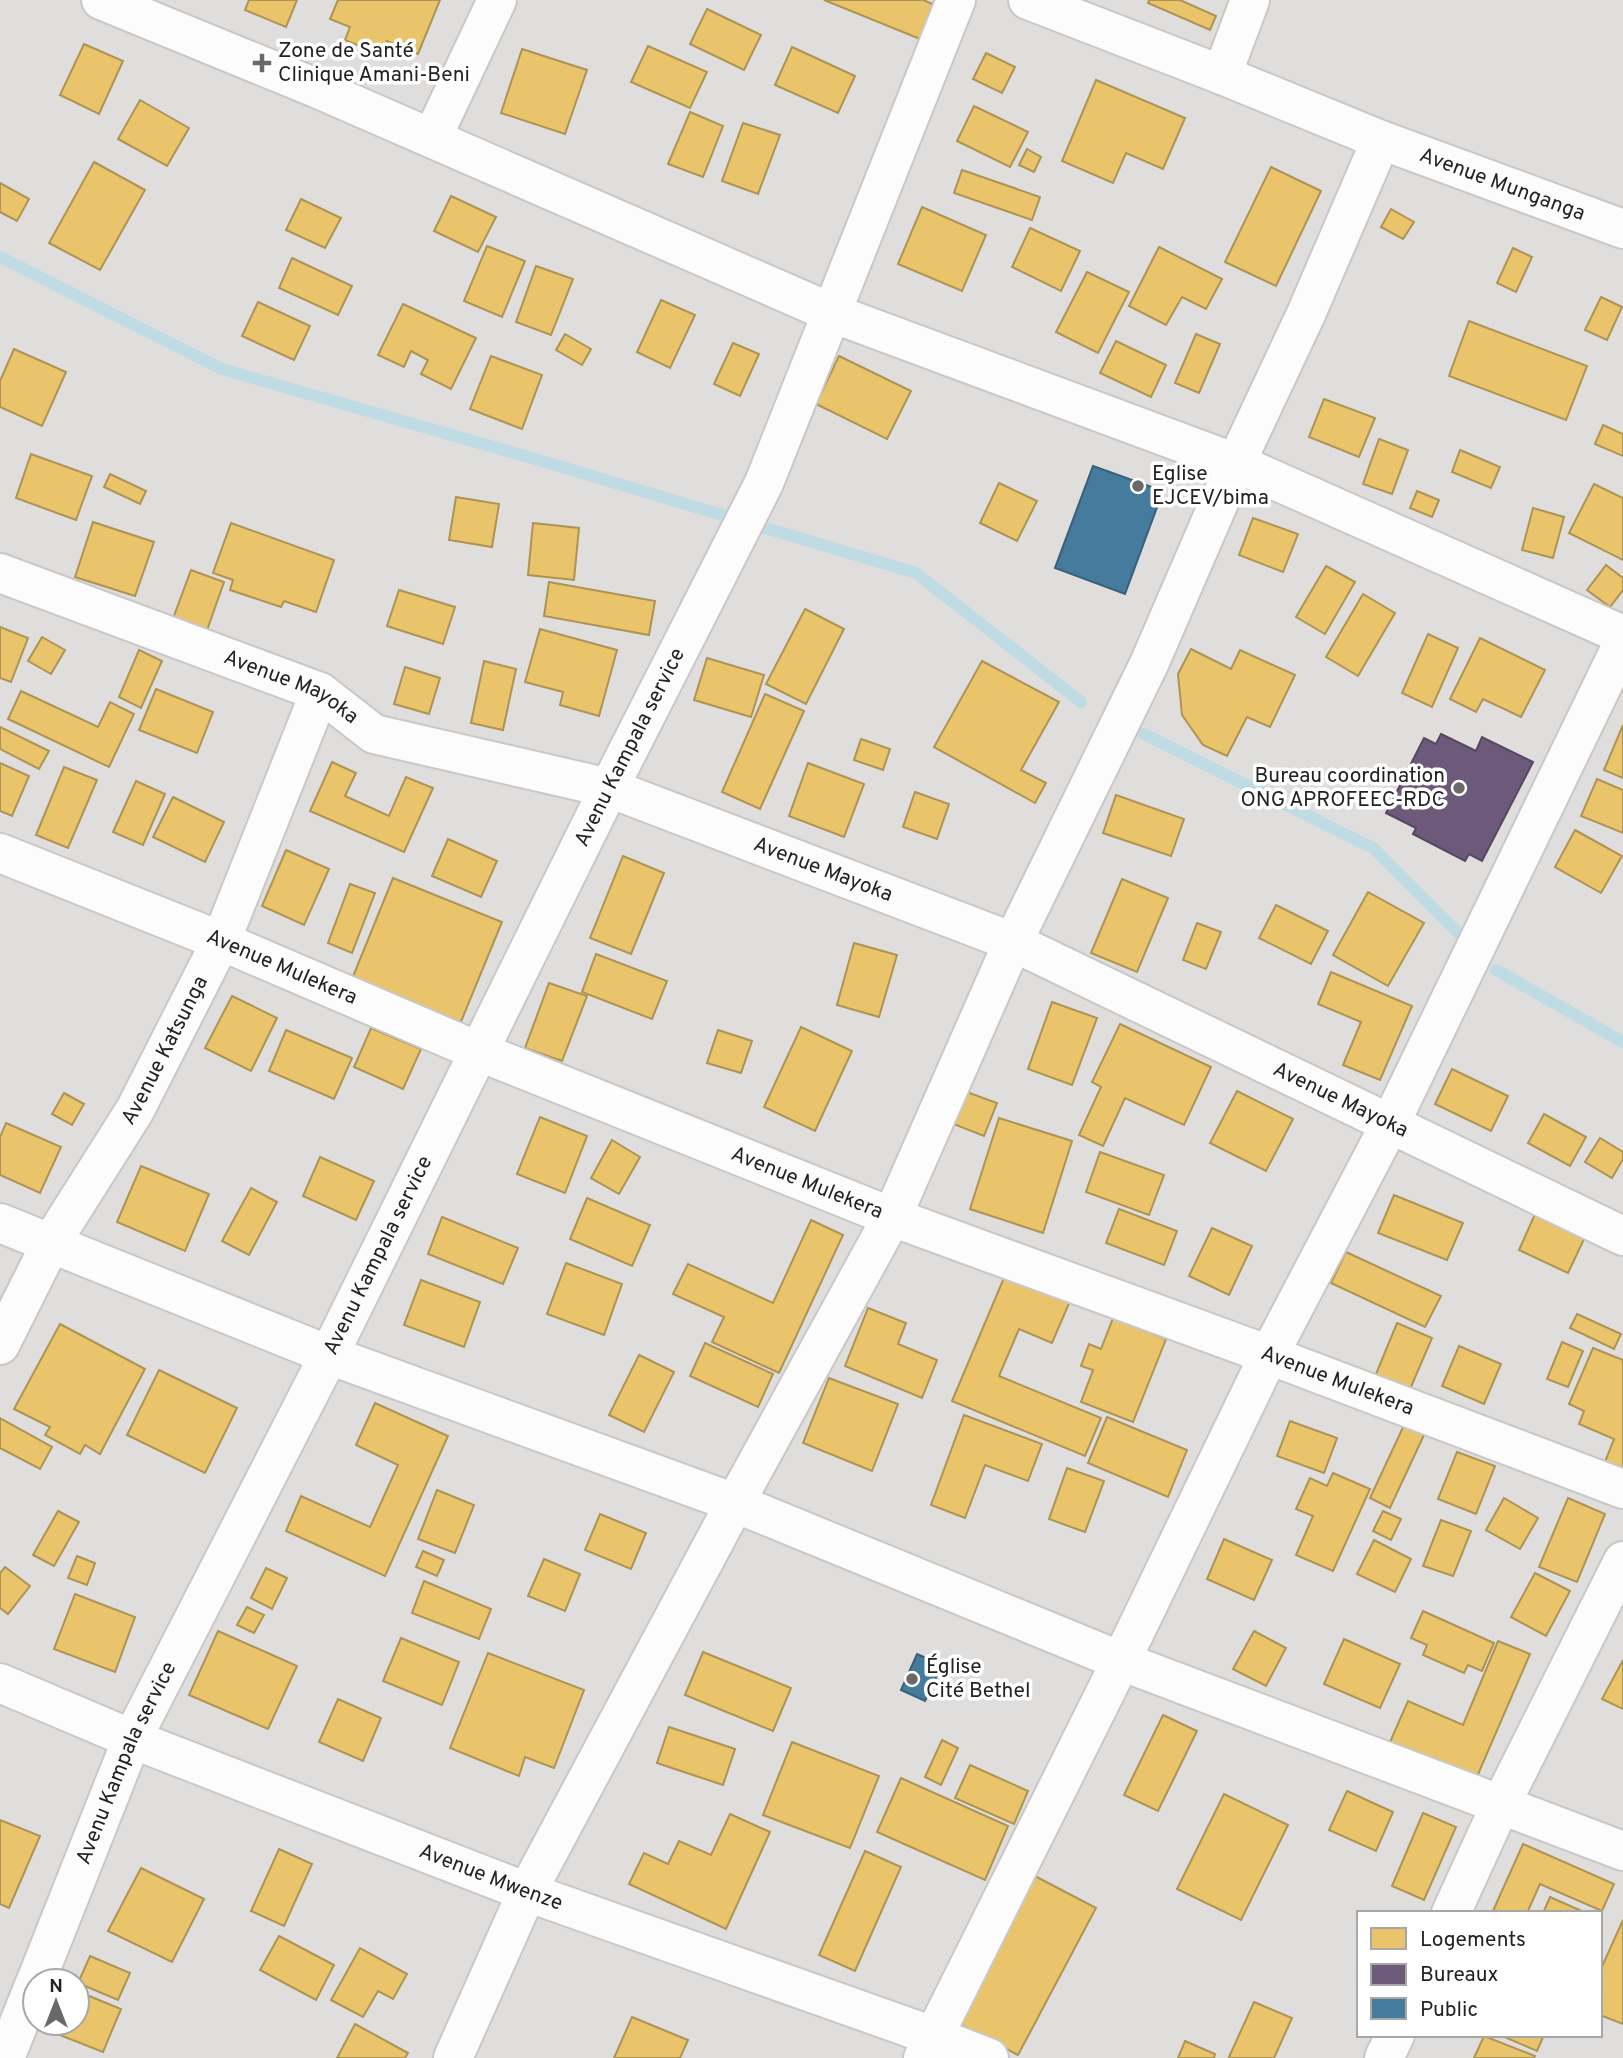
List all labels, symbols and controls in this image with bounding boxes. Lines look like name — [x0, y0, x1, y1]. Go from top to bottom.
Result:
place label: Zone de Santé Clinique Amani-Beni — [278, 38, 470, 89]
marker: Zone de Santé Clinique Amani-Beni — [252, 53, 272, 73]
street label: Avenue Munganga — [1416, 142, 1589, 227]
place label: Eglise EJCEV/bima — [1152, 461, 1269, 512]
marker: Eglise EJCEV/bima — [1130, 478, 1146, 494]
street label: Avenu Kampala service — [569, 643, 691, 851]
street label: Avenue Mayoka — [220, 644, 364, 730]
place label: Bureau coordination ONG APROFEEC-RDC — [1241, 763, 1445, 814]
marker: Bureau coordination ONG APROFEEC-RDC — [1451, 780, 1467, 796]
street label: Avenue Mayoka — [750, 831, 896, 908]
street label: Avenue Mulekera — [202, 923, 361, 1011]
street label: Avenue Katsunga — [115, 971, 214, 1130]
street label: Avenue Mayoka — [1269, 1056, 1413, 1144]
street label: Avenue Mulekera — [727, 1140, 887, 1226]
street label: Avenu Kampala service — [318, 1151, 439, 1360]
street label: Avenue Mulekera — [1257, 1340, 1418, 1422]
place label: Église Cité Bethel — [926, 1653, 1030, 1705]
street label: Avenu Kampala service — [70, 1657, 183, 1869]
marker: Église Cité Bethel — [904, 1671, 920, 1687]
street label: Avenue Mwenze — [415, 1838, 566, 1917]
legend — [1357, 1911, 1602, 2037]
text: Logements — [1420, 1927, 1526, 1954]
text: Bureaux — [1420, 1962, 1499, 1989]
north arrow — [21, 1967, 91, 2037]
text: N — [49, 1975, 63, 1999]
text: Public — [1420, 1997, 1478, 2024]

